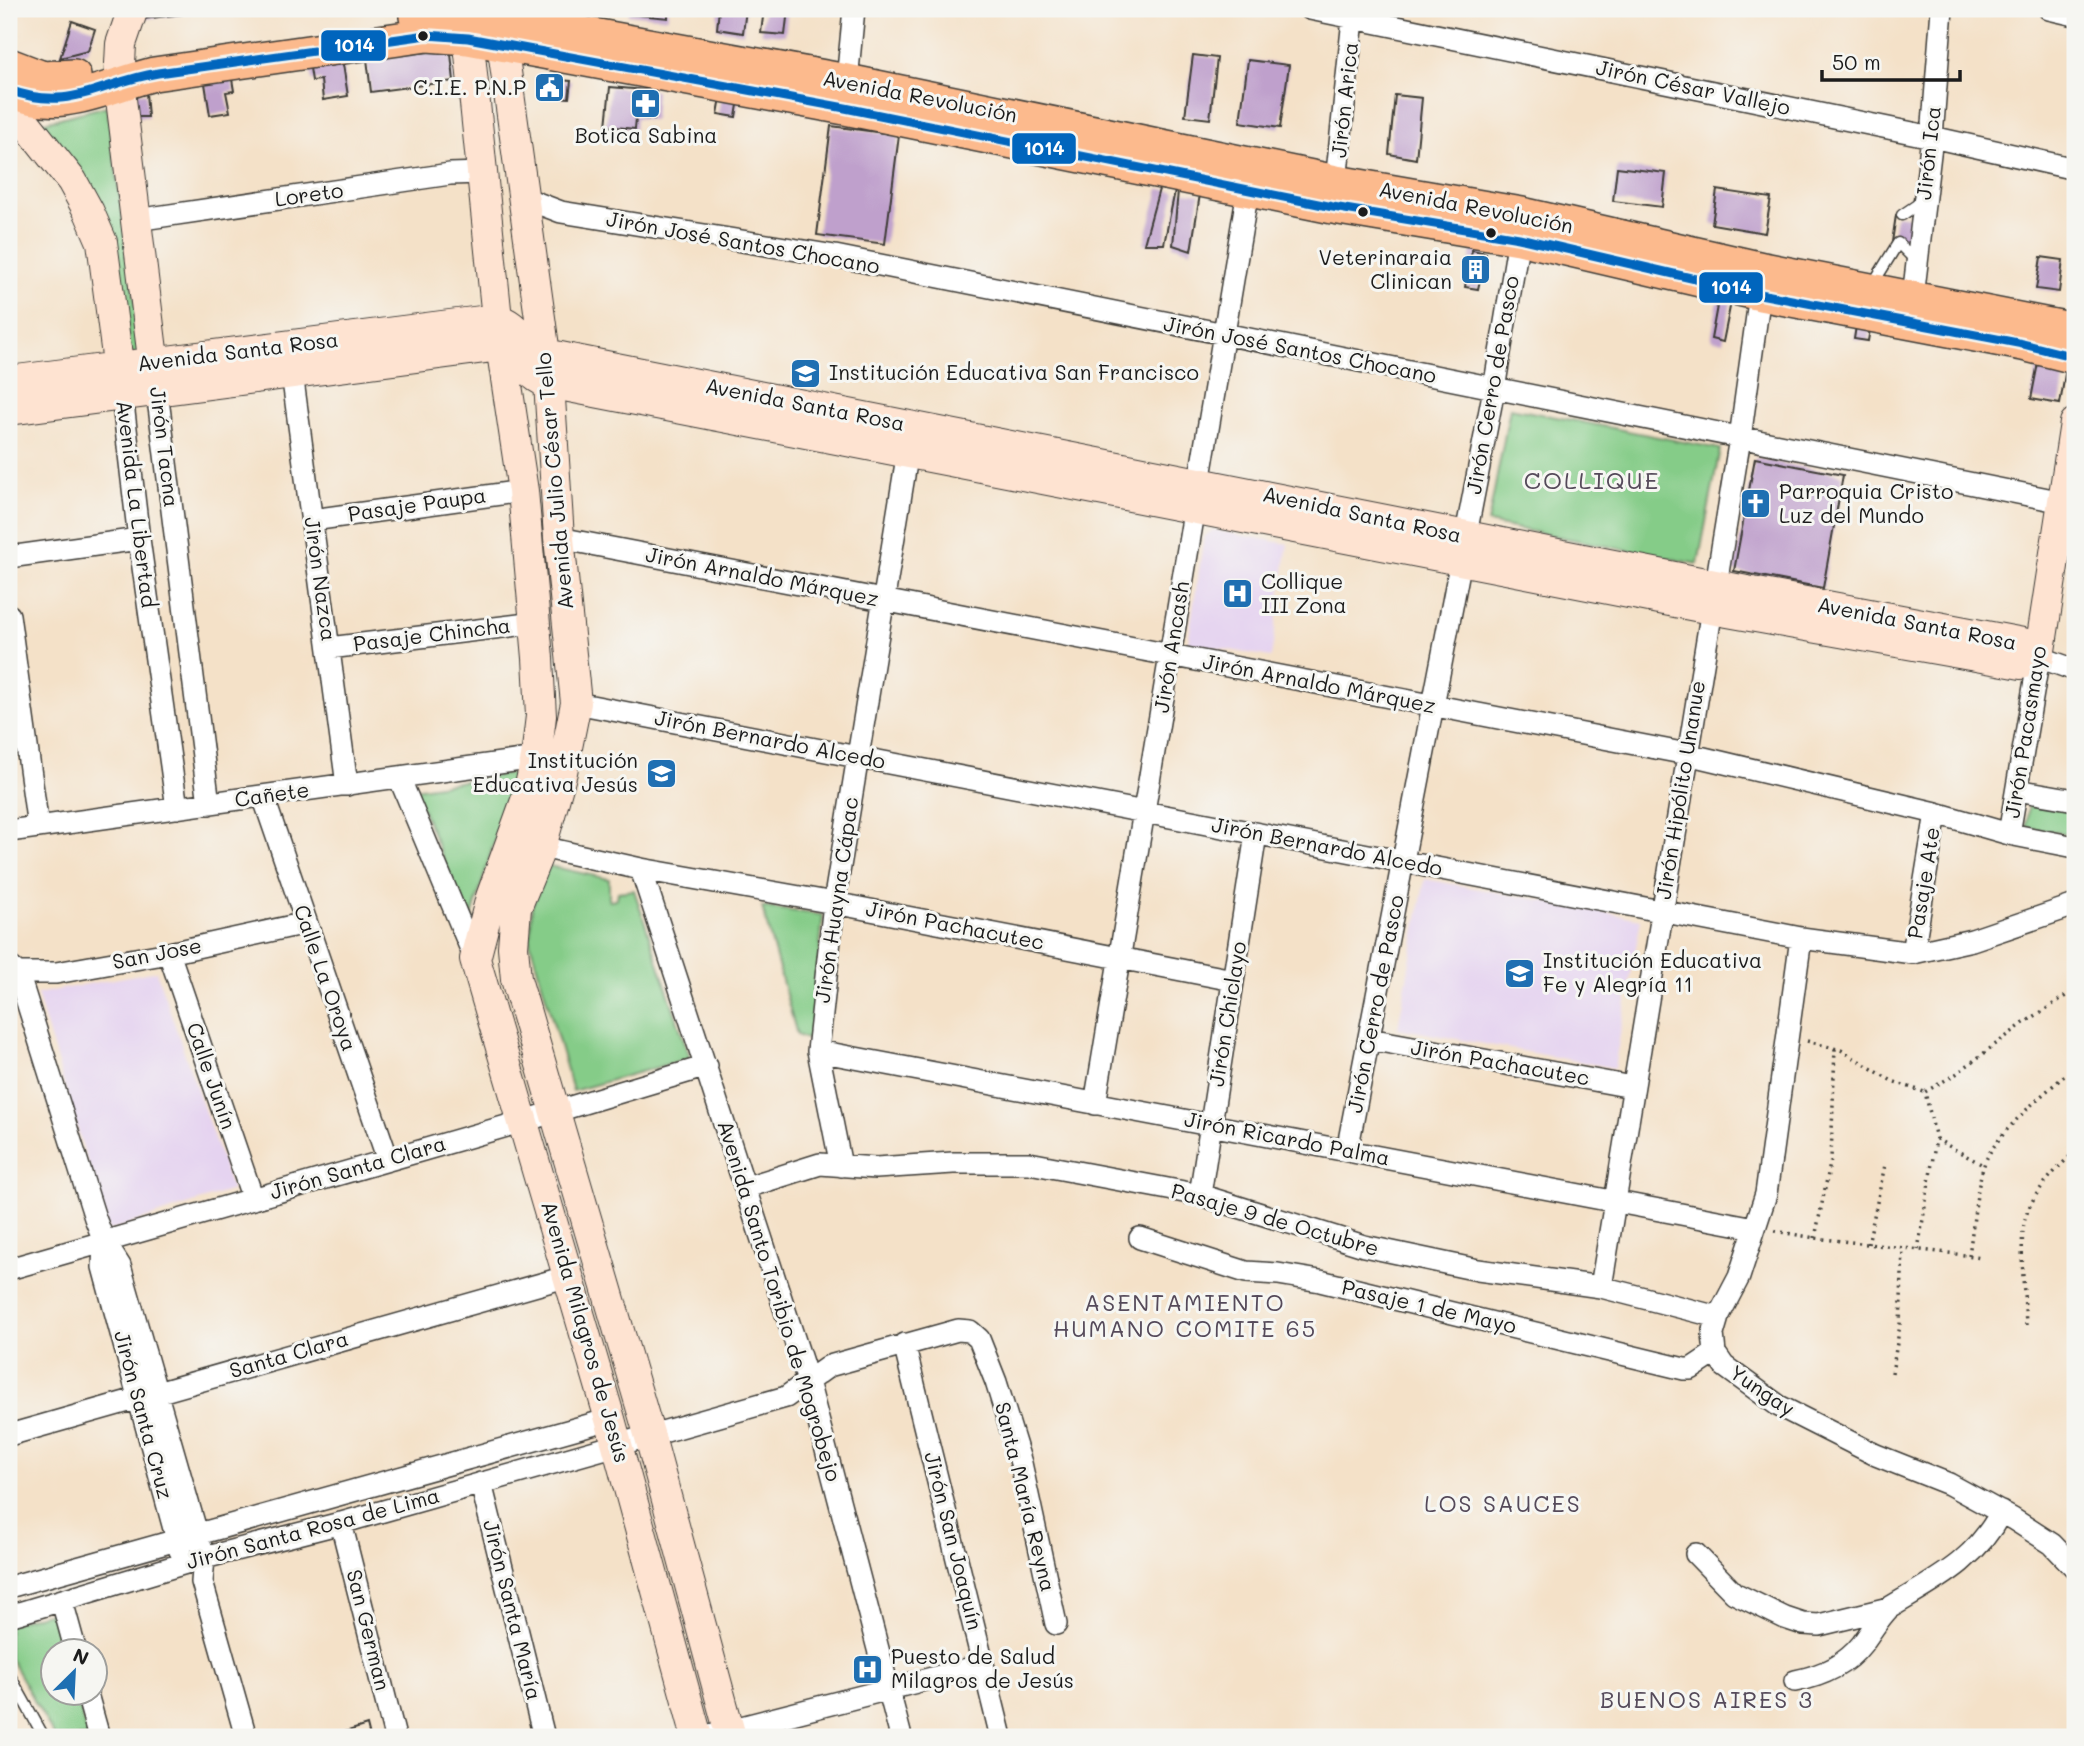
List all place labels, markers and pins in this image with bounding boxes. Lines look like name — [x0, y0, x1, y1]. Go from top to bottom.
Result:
unlabelled marker — [416, 29, 430, 43]
public building icon: C.I.E. P.N.P — [532, 71, 566, 105]
place label: C.I.E. P.N.P — [413, 73, 526, 100]
pharmacy icon: Botica Sabina — [629, 87, 663, 121]
place label: Botica Sabina — [575, 121, 717, 148]
unlabelled marker — [1356, 205, 1370, 219]
unlabelled marker — [1484, 226, 1498, 240]
place label: Veterinaraia Clinican — [1318, 243, 1452, 294]
building icon: Veterinaraia Clinican — [1458, 253, 1492, 287]
school or university icon: Institución Educativa San Francisco — [789, 356, 823, 390]
place label: Institución Educativa San Francisco — [829, 358, 1199, 385]
place label: Parroquia Cristo Luz del Mundo — [1779, 477, 1954, 528]
church icon: Parroquia Cristo Luz del Mundo — [1739, 487, 1773, 521]
place label: Collique III Zona — [1261, 567, 1347, 618]
hospital icon: Collique III Zona — [1221, 577, 1255, 611]
place label: Institución Educativa Jesús — [473, 746, 638, 797]
school or university icon: Institución Educativa Jesús — [644, 756, 678, 790]
place label: Institución Educativa Fe y Alegría 11 — [1543, 946, 1762, 997]
school or university icon: Institución Educativa Fe y Alegría 11 — [1503, 956, 1537, 990]
place label: Puesto de Salud Milagros de Jesús — [891, 1642, 1074, 1693]
hospital icon: Puesto de Salud Milagros de Jesús — [851, 1652, 885, 1686]

